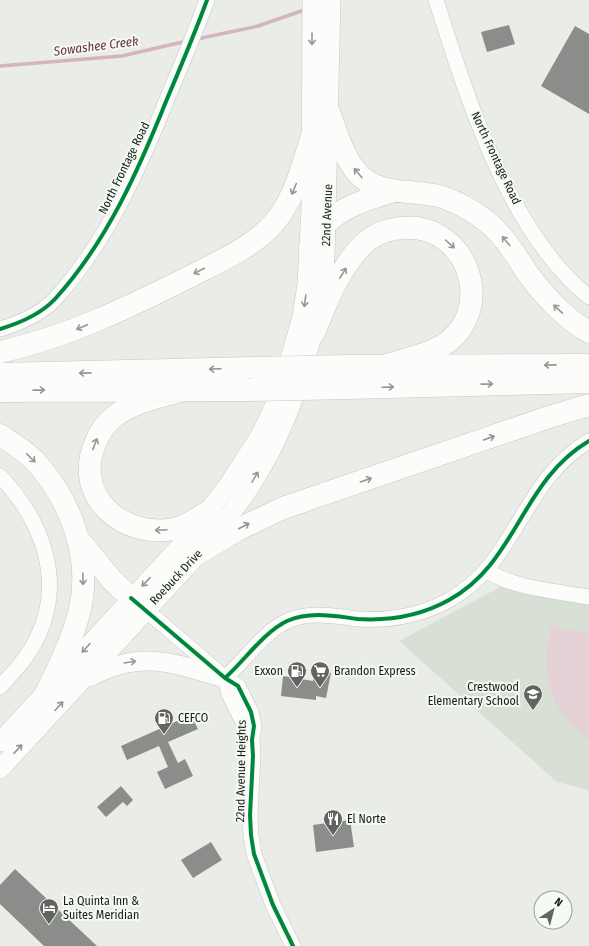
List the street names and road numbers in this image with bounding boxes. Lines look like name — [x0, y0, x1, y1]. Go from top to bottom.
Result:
street label: North Frontage Road — [468, 109, 524, 207]
street label: North Frontage Road — [96, 120, 152, 216]
street label: 22nd Avenue — [319, 184, 335, 246]
street label: Roebuck Drive — [147, 547, 205, 607]
street label: 22nd Avenue Heights — [233, 720, 249, 822]

